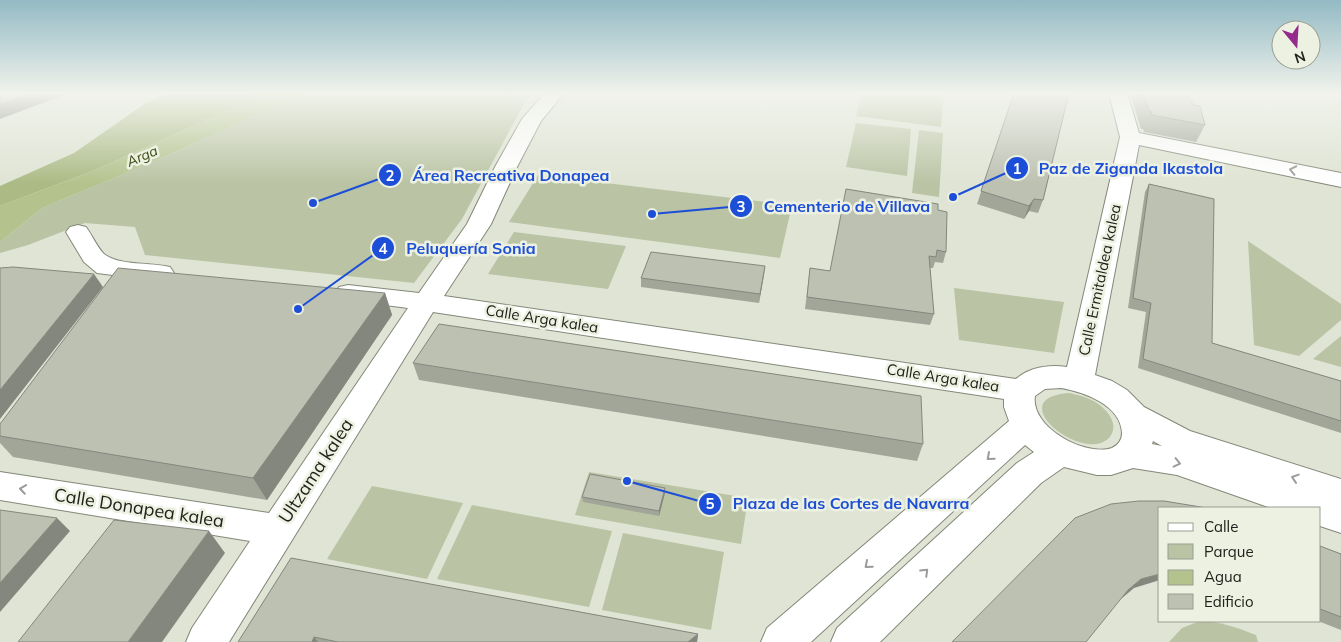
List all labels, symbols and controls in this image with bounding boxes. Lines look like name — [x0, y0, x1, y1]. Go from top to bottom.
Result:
north arrow — [1271, 20, 1321, 70]
text: N — [1292, 47, 1308, 68]
water label: Arga — [123, 141, 160, 171]
callout: Paz de Ziganda Ikastola — [1004, 153, 1234, 184]
text: Paz de Ziganda Ikastola — [1039, 158, 1223, 178]
text: 1 — [1012, 159, 1022, 178]
callout: Área Recreativa Donapea — [377, 160, 619, 191]
text: Área Recreativa Donapea — [413, 165, 609, 185]
one-way arrow — [1289, 165, 1298, 176]
text: 2 — [385, 166, 395, 185]
callout: Cementerio de Villava — [729, 191, 940, 222]
text: Cementerio de Villava — [764, 196, 930, 216]
text: 3 — [736, 197, 746, 216]
street label: Calle Ermitaldea kalea — [1074, 202, 1125, 357]
callout: Peluquería Sonia — [371, 233, 545, 264]
text: Peluquería Sonia — [406, 238, 536, 258]
text: 4 — [378, 239, 388, 258]
street label: Calle Arga kalea — [484, 300, 600, 337]
street label: Calle Arga kalea — [885, 359, 1001, 396]
street label: Ultzama kalea — [273, 414, 358, 527]
one-way arrow — [986, 452, 995, 461]
one-way arrow — [1172, 457, 1181, 468]
one-way arrow — [1291, 474, 1299, 484]
street label: Calle Donapea kalea — [52, 483, 226, 532]
one-way arrow — [19, 485, 27, 495]
callout: Plaza de las Cortes de Navarra — [698, 488, 979, 519]
text: Plaza de las Cortes de Navarra — [733, 493, 969, 513]
text: 5 — [705, 494, 715, 513]
legend — [1158, 507, 1321, 622]
text: Calle — [1204, 517, 1238, 536]
text: Parque — [1204, 542, 1254, 561]
one-way arrow — [865, 559, 874, 568]
text: Agua — [1204, 567, 1242, 586]
one-way arrow — [919, 569, 928, 578]
text: Edificio — [1204, 592, 1254, 611]

